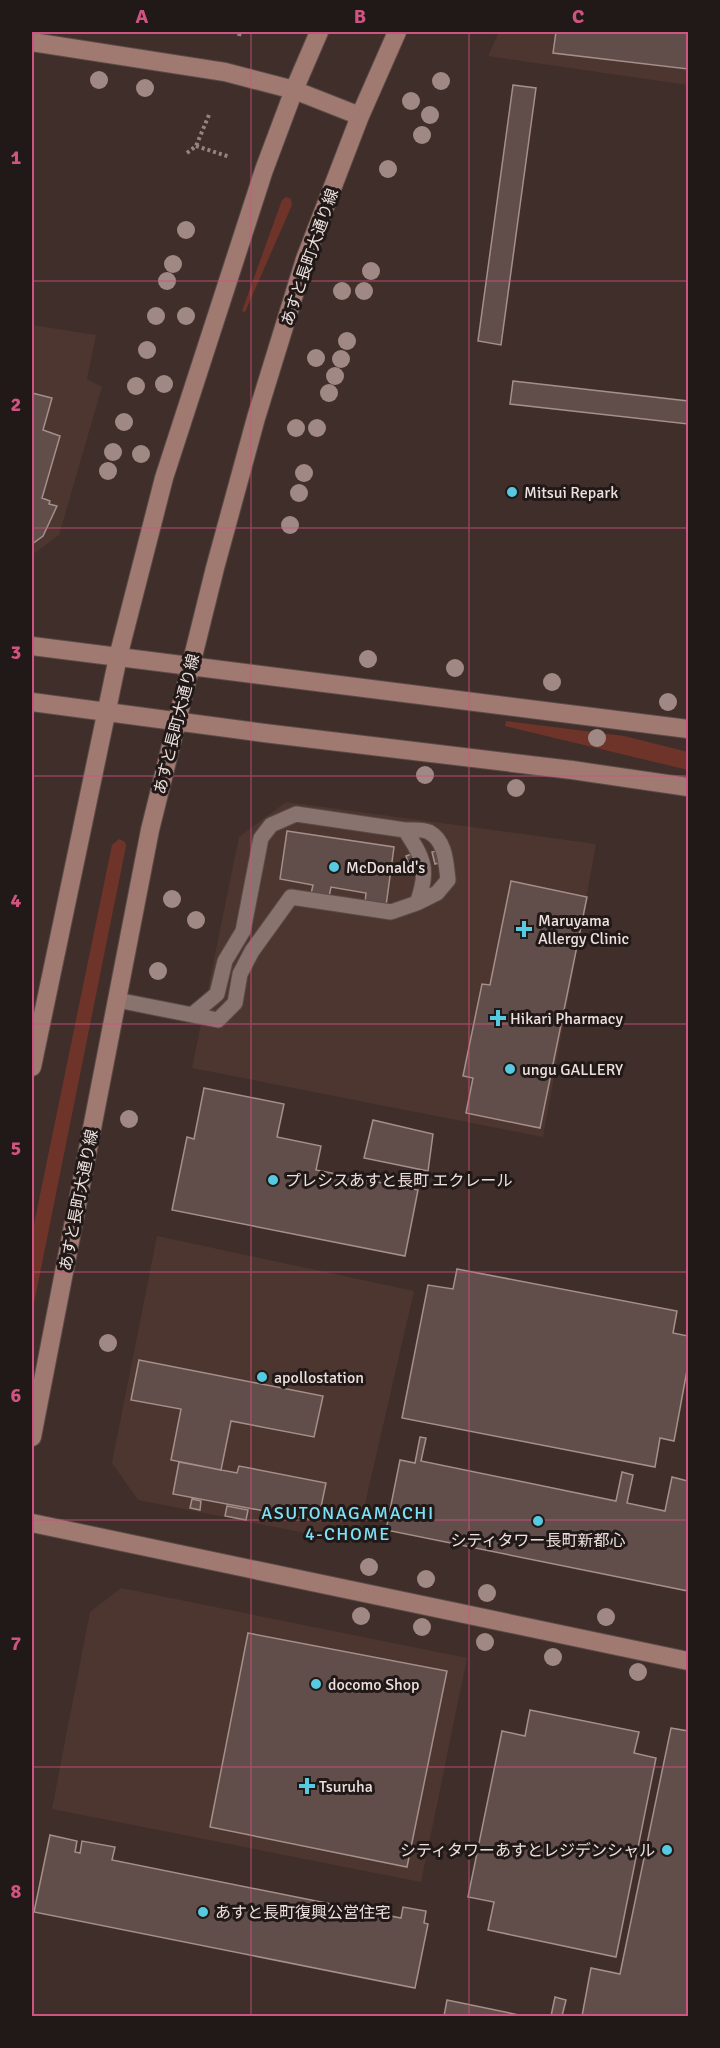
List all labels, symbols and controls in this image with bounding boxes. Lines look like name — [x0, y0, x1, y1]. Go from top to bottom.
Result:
text: A — [136, 4, 149, 29]
text: B — [354, 4, 366, 29]
text: C — [572, 4, 584, 29]
text: 1 — [11, 145, 22, 170]
street label: あすと長町大通り線 — [277, 186, 343, 329]
text: 2 — [11, 392, 21, 417]
place label: Mitsui Repark — [524, 483, 618, 503]
marker: Mitsui Repark — [505, 485, 519, 499]
text: 3 — [11, 640, 21, 665]
street label: あすと長町大通り線 — [150, 652, 204, 797]
place label: McDonald's — [346, 858, 425, 878]
marker: McDonald's — [327, 860, 341, 874]
text: 4 — [11, 888, 22, 913]
place label: Maruyama Allergy Clinic — [538, 911, 629, 949]
marker: Maruyama Allergy Clinic — [515, 920, 533, 938]
place label: Hikari Pharmacy — [510, 1009, 623, 1029]
marker: Hikari Pharmacy — [491, 1011, 505, 1025]
place label: ungu GALLERY — [522, 1060, 623, 1080]
marker: ungu GALLERY — [503, 1062, 517, 1076]
street label: あすと長町大通り線 — [55, 1128, 103, 1273]
text: 5 — [11, 1136, 21, 1161]
place label: プレシスあすと長町 エクレール — [285, 1171, 513, 1191]
marker: プレシスあすと長町 エクレール — [266, 1173, 280, 1187]
place label: apollostation — [274, 1368, 364, 1388]
marker: apollostation — [255, 1370, 269, 1384]
text: 6 — [11, 1383, 22, 1408]
district label: ASUTONAGAMACHI 4-CHOME — [261, 1502, 435, 1545]
marker: シティタワー長町新都心 — [531, 1514, 545, 1528]
place label: シティタワー長町新都心 — [450, 1531, 626, 1551]
text: 7 — [11, 1631, 22, 1656]
place label: docomo Shop — [328, 1675, 420, 1695]
marker: docomo Shop — [309, 1677, 323, 1691]
place label: Tsuruha — [319, 1777, 373, 1797]
marker: Tsuruha — [300, 1779, 314, 1793]
place label: シティタワーあすとレジデンシャル — [400, 1841, 655, 1861]
marker: シティタワーあすとレジデンシャル — [660, 1843, 674, 1857]
text: 8 — [11, 1879, 22, 1904]
place label: あすと長町復興公営住宅 — [215, 1903, 391, 1923]
marker: あすと長町復興公営住宅 — [196, 1905, 210, 1919]

